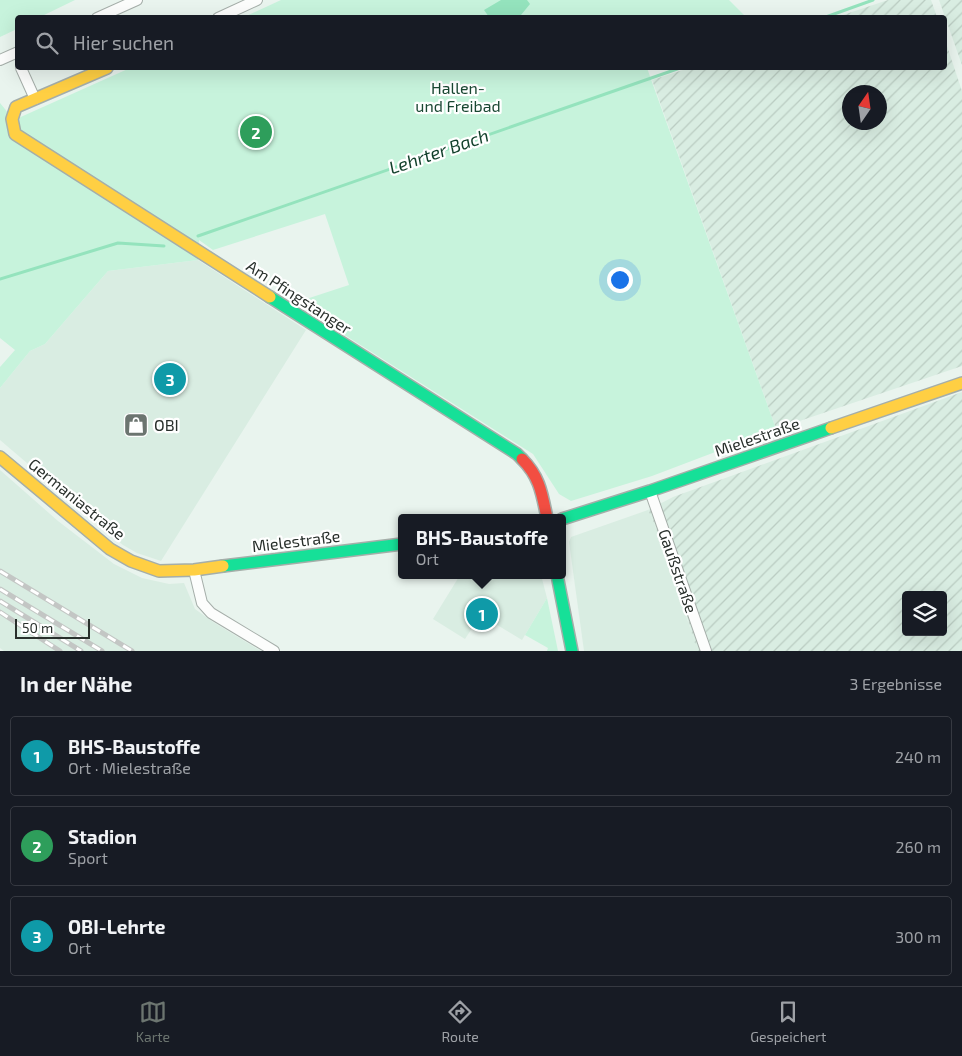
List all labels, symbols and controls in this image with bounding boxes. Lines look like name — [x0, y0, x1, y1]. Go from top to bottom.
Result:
search box — [15, 15, 947, 70]
icon: search — [33, 29, 61, 57]
text: Hier suchen — [73, 31, 174, 54]
park label: Hallen- und Freibad — [415, 78, 501, 115]
north arrow — [842, 85, 887, 130]
pin: 2 — [240, 113, 272, 151]
water label: Lehrter Bach — [386, 124, 491, 178]
street label: Am Pfingstanger — [243, 256, 356, 338]
your location — [607, 267, 633, 293]
pin: 3 — [154, 360, 186, 398]
shop icon: OBI — [123, 412, 149, 438]
street label: Mielestraße — [712, 413, 802, 460]
place label: OBI — [154, 415, 179, 434]
street label: Germaniastraße — [25, 454, 129, 543]
popup — [398, 514, 566, 579]
street label: Mielestraße — [251, 526, 341, 555]
text: BHS-Baustoffe — [416, 526, 548, 549]
street label: Gaußstraße — [655, 526, 702, 615]
text: Ort — [416, 549, 439, 568]
map controls — [902, 591, 947, 636]
button: layers — [902, 591, 947, 636]
pin: 1 — [466, 595, 498, 633]
scale bar — [15, 616, 90, 639]
text: 50 m — [22, 619, 53, 636]
text: In der Nähe — [20, 671, 132, 696]
text: 3 Ergebnisse — [850, 674, 942, 693]
text: BHS-Baustoffe — [68, 735, 201, 758]
text: 1 — [34, 747, 40, 766]
text: 240 m — [895, 747, 941, 766]
text: Ort · Mielestraße — [68, 758, 191, 777]
text: Stadion — [68, 825, 137, 848]
text: 2 — [32, 837, 42, 856]
text: 260 m — [896, 837, 941, 856]
text: Sport — [68, 848, 108, 867]
text: OBI-Lehrte — [68, 915, 166, 938]
text: 3 — [32, 927, 42, 946]
text: 300 m — [895, 927, 941, 946]
text: Ort — [68, 938, 91, 957]
tab: Karte — [136, 998, 170, 1045]
tab: Route — [442, 998, 479, 1045]
tab: Gespeichert — [750, 998, 826, 1045]

